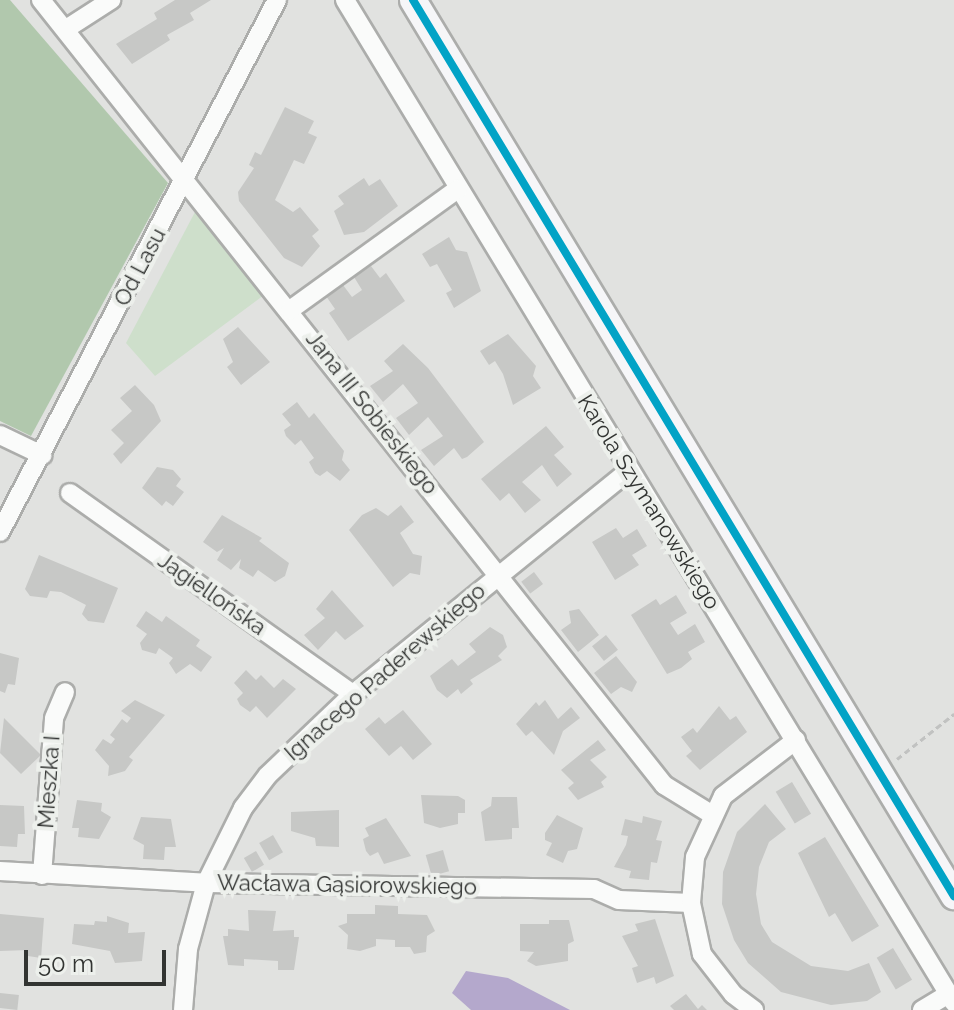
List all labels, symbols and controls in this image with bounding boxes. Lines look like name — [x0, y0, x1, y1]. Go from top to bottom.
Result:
street label: Od Lasu — [109, 224, 171, 310]
street label: Jana III Sobieskiego — [300, 326, 444, 500]
street label: Karola Szymanowskiego — [572, 390, 726, 614]
street label: Jagiellońska — [153, 547, 271, 641]
street label: Ignacego Paderewskiego — [279, 578, 491, 766]
street label: Mieszka I — [33, 735, 65, 829]
street label: Wacława Gąsiorowskiego — [217, 870, 477, 900]
scale bar — [28, 934, 170, 984]
text: 50 m — [38, 949, 94, 978]

